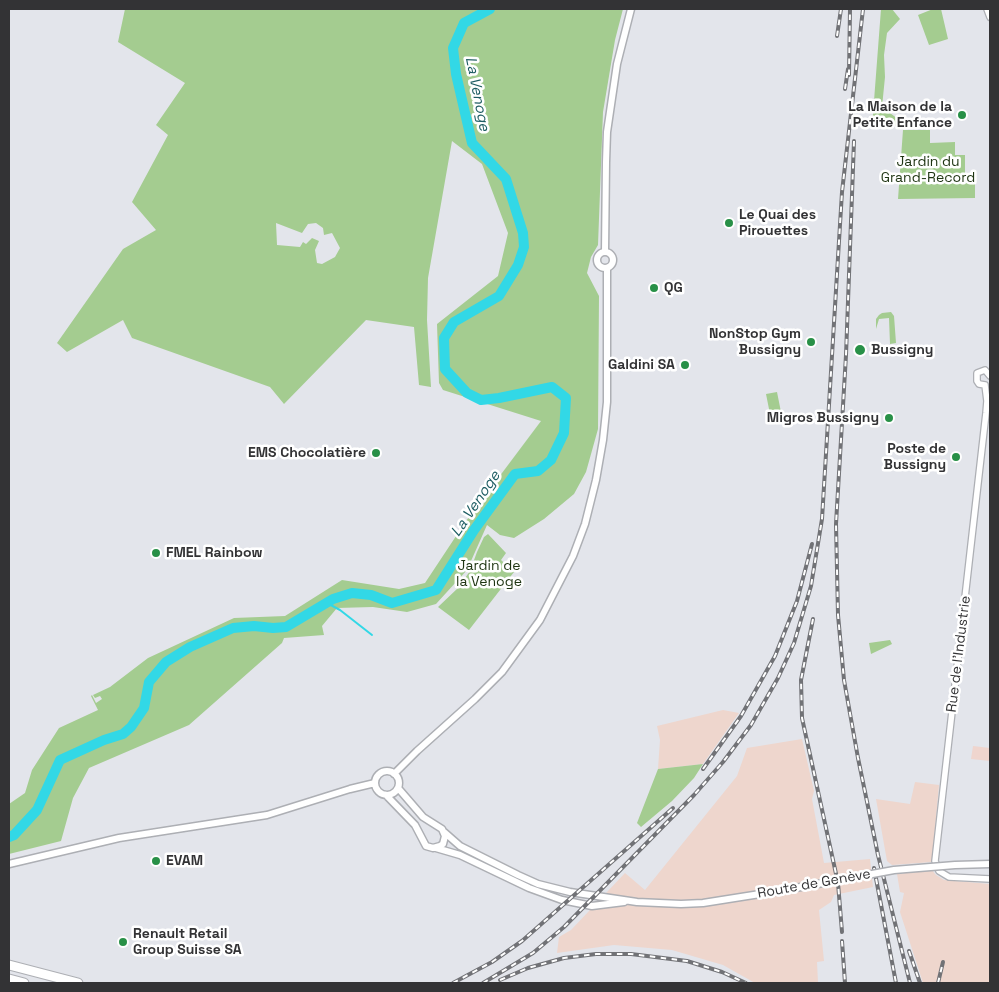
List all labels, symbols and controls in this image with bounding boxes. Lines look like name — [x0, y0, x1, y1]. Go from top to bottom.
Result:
water label: La Venoge — [461, 55, 493, 133]
place label: La Maison de la Petite Enfance — [848, 99, 952, 132]
marker: La Maison de la Petite Enfance — [956, 109, 968, 121]
park label: Jardin du Grand-Record — [881, 154, 975, 186]
place label: Le Quai des Pirouettes — [739, 207, 816, 240]
marker: Le Quai des Pirouettes — [723, 217, 735, 229]
place label: QG — [664, 280, 683, 296]
marker: QG — [648, 282, 660, 294]
place label: NonStop Gym Bussigny — [709, 326, 801, 358]
marker: NonStop Gym Bussigny — [805, 336, 817, 348]
place label: Bussigny — [871, 342, 933, 358]
marker: Bussigny — [853, 343, 867, 357]
place label: Galdini SA — [608, 357, 675, 373]
marker: Galdini SA — [679, 359, 691, 371]
place label: Migros Bussigny — [767, 410, 879, 426]
marker: Migros Bussigny — [883, 412, 895, 424]
place label: Poste de Bussigny — [884, 441, 946, 474]
place label: EMS Chocolatière — [248, 445, 366, 461]
marker: EMS Chocolatière — [370, 447, 382, 459]
marker: Poste de Bussigny — [950, 451, 962, 463]
water label: La Venoge — [447, 468, 505, 540]
place label: FMEL Rainbow — [166, 545, 262, 561]
marker: FMEL Rainbow — [150, 547, 162, 559]
park label: Jardin de la Venoge — [456, 558, 522, 590]
street label: Rue de l'Industrie — [944, 595, 974, 713]
place label: EVAM — [166, 853, 203, 869]
marker: EVAM — [150, 855, 162, 867]
street label: Route de Genève — [756, 866, 872, 902]
place label: Renault Retail Group Suisse SA — [133, 926, 242, 959]
marker: Renault Retail Group Suisse SA — [117, 936, 129, 948]

